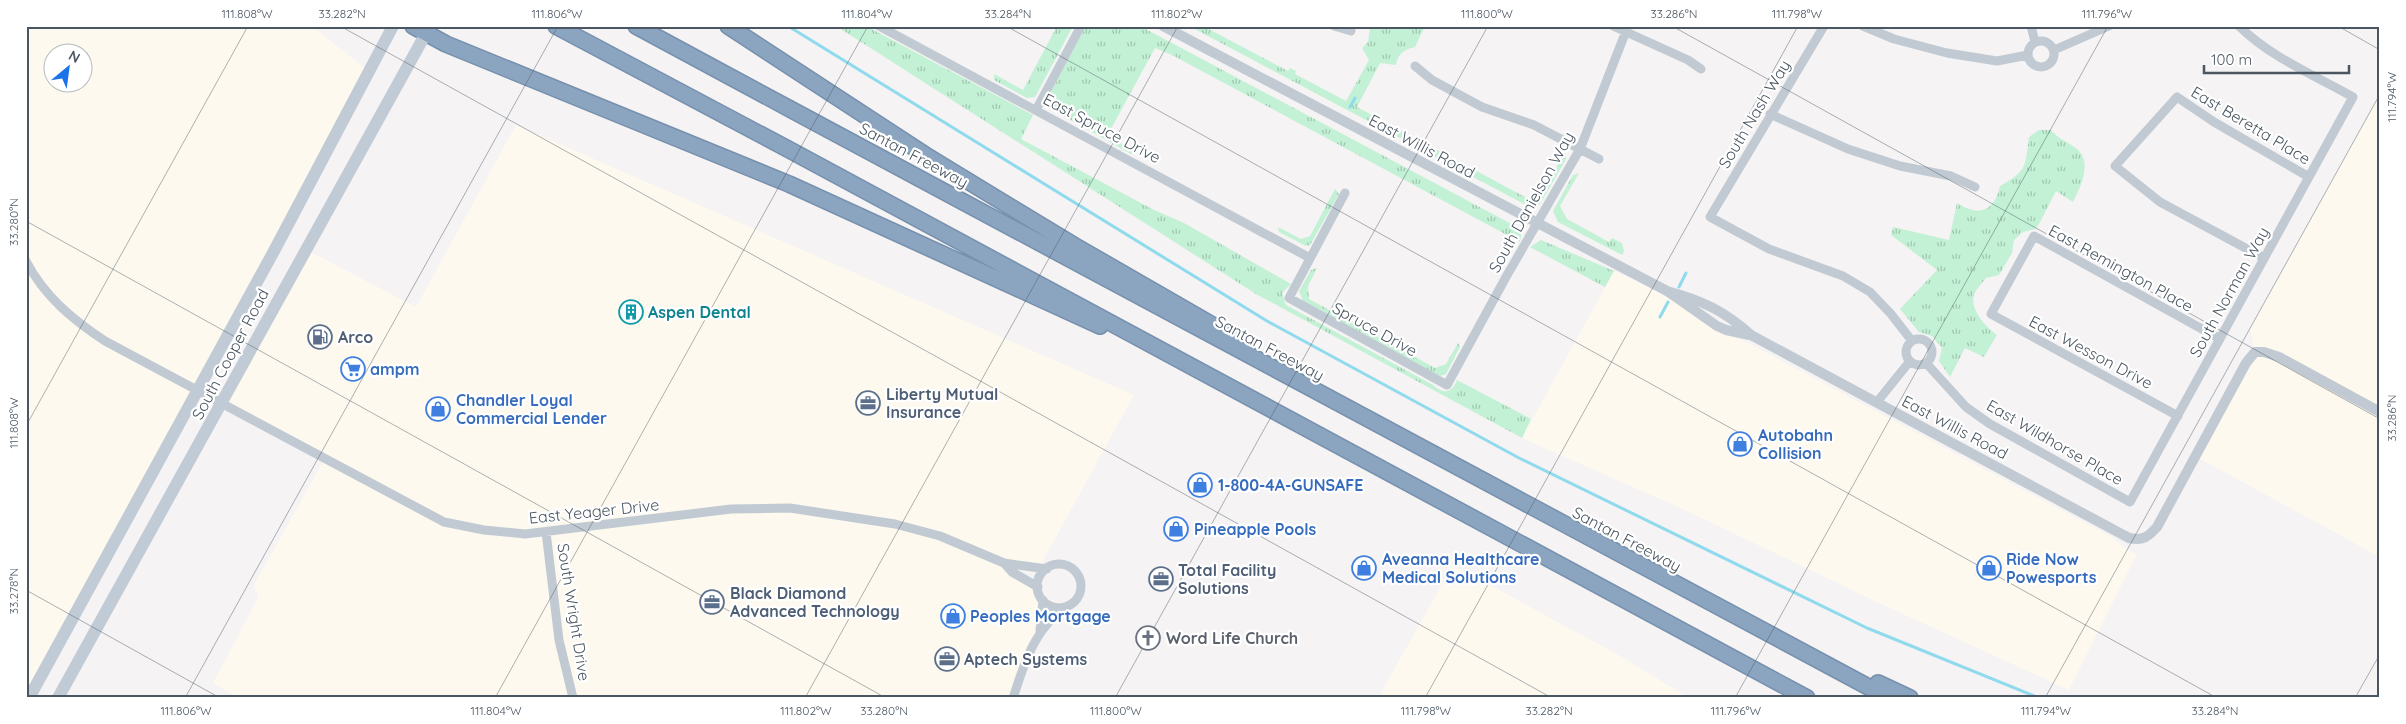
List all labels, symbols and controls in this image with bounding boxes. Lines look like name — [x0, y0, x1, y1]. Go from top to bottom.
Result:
text: 111.808°W — [221, 6, 273, 21]
text: 33.282°N — [318, 6, 366, 21]
text: 111.806°W — [531, 6, 583, 21]
text: 111.804°W — [841, 6, 893, 21]
text: 33.284°N — [985, 6, 1031, 21]
text: 111.802°W — [1151, 6, 1203, 21]
text: 111.800°W — [1461, 6, 1513, 21]
text: 33.286°N — [1650, 6, 1698, 21]
text: 111.798°W — [1772, 6, 1823, 21]
text: 111.796°W — [2082, 6, 2133, 21]
north arrow — [42, 42, 92, 92]
scale bar — [2204, 42, 2348, 74]
text: N — [65, 46, 83, 67]
text: 100 m — [2211, 50, 2252, 69]
street label: South Nash Way — [1714, 56, 1794, 172]
text: 111.794°W — [2384, 71, 2399, 122]
street label: East Beretta Place — [2188, 82, 2314, 168]
street label: East Spruce Drive — [1040, 89, 1164, 167]
street label: East Willis Road — [1366, 110, 1478, 182]
street label: Santan Freeway — [856, 118, 972, 192]
street label: South Danielson Way — [1484, 128, 1578, 276]
text: 33.280°N — [6, 198, 21, 246]
street label: East Remington Place — [2045, 220, 2197, 316]
street label: South Norman Way — [2185, 223, 2273, 361]
street label: South Cooper Road — [187, 285, 273, 423]
street label: Spruce Drive — [1329, 297, 1421, 361]
building icon: Aspen Dental — [618, 299, 644, 325]
place label: Aspen Dental — [648, 302, 751, 322]
street label: Santan Freeway — [1212, 311, 1328, 385]
street label: East Wesson Drive — [2026, 311, 2156, 393]
fuel station icon: Arco — [307, 324, 333, 350]
place label: Arco — [338, 327, 373, 347]
supermarket icon: ampm — [340, 356, 366, 382]
place label: ampm — [370, 359, 420, 379]
place label: Liberty Mutual Insurance — [886, 384, 998, 422]
place label: Chandler Loyal Commercial Lender — [456, 390, 607, 428]
office icon: Liberty Mutual Insurance — [855, 390, 881, 416]
street label: East Willis Road — [1899, 391, 2011, 463]
text: 33.286°N — [2384, 394, 2399, 442]
street label: East Wildhorse Place — [1983, 395, 2127, 489]
shop icon: Chandler Loyal Commercial Lender — [425, 396, 451, 422]
text: 111.808°W — [6, 397, 21, 449]
place label: Autobahn Collision — [1758, 425, 1833, 463]
shop icon: Autobahn Collision — [1727, 431, 1753, 457]
shop icon: 1-800-4A-GUNSAFE — [1187, 472, 1213, 498]
place label: 1-800-4A-GUNSAFE — [1218, 475, 1363, 495]
street label: East Yeager Drive — [528, 494, 660, 528]
street label: Santan Freeway — [1569, 502, 1685, 576]
shop icon: Pineapple Pools — [1163, 516, 1189, 542]
place label: Pineapple Pools — [1194, 519, 1316, 539]
street label: South Wright Drive — [553, 542, 595, 682]
place label: Aveanna Healthcare Medical Solutions — [1382, 549, 1540, 587]
place label: Ride Now Powesports — [2006, 549, 2097, 587]
shop icon: Aveanna Healthcare Medical Solutions — [1351, 555, 1377, 581]
shop icon: Ride Now Powesports — [1976, 555, 2002, 581]
place label: Total Facility Solutions — [1178, 560, 1276, 598]
office icon: Total Facility Solutions — [1148, 566, 1174, 592]
text: 33.278°N — [6, 568, 21, 614]
place label: Black Diamond Advanced Technology — [730, 583, 900, 621]
office icon: Black Diamond Advanced Technology — [699, 589, 725, 615]
shop icon: Peoples Mortgage — [940, 603, 966, 629]
place label: Peoples Mortgage — [970, 606, 1111, 626]
church icon: Word Life Church — [1135, 625, 1161, 651]
place label: Word Life Church — [1166, 628, 1298, 648]
office icon: Aptech Systems — [934, 646, 960, 672]
place label: Aptech Systems — [964, 649, 1088, 669]
text: 111.806°W — [160, 703, 212, 718]
text: 111.804°W — [470, 703, 522, 718]
text: 111.802°W — [780, 703, 832, 718]
text: 33.280°N — [860, 703, 908, 718]
text: 111.800°W — [1090, 703, 1142, 718]
text: 111.798°W — [1401, 703, 1452, 718]
text: 33.282°N — [1525, 703, 1573, 718]
text: 111.796°W — [1711, 703, 1762, 718]
text: 111.794°W — [2021, 703, 2072, 718]
text: 33.284°N — [2192, 703, 2238, 718]

